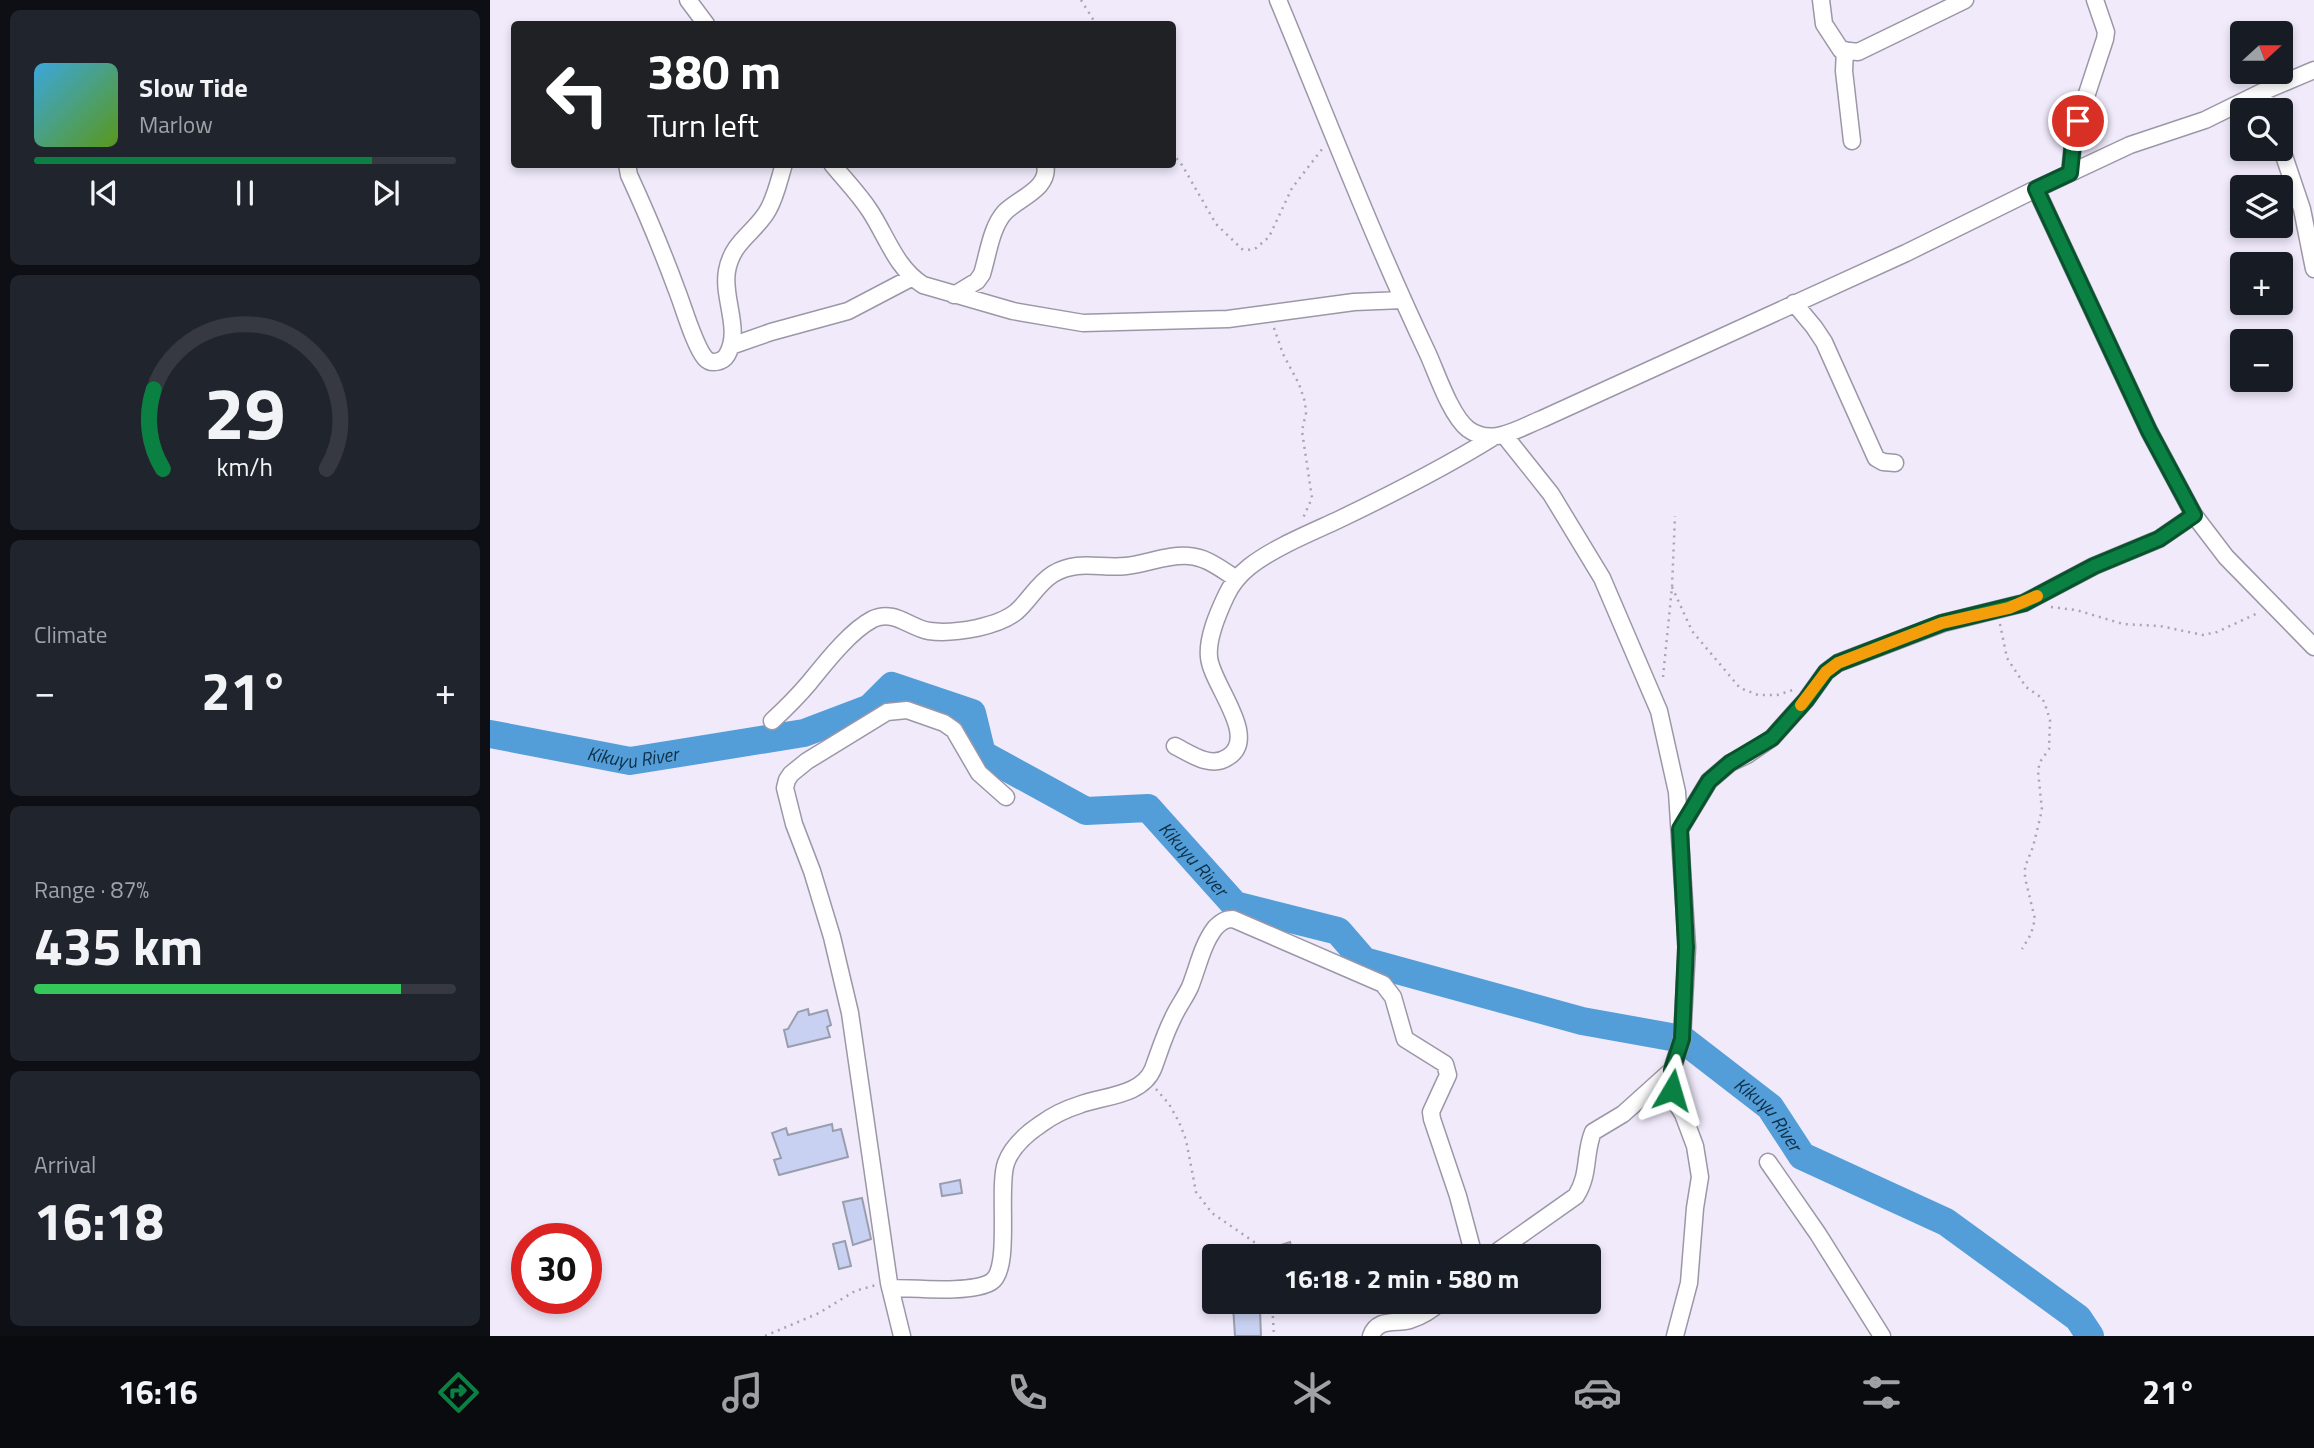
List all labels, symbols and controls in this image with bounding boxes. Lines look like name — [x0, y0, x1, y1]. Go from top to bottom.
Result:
north arrow — [2230, 21, 2292, 84]
map controls — [2230, 21, 2293, 392]
text: 380 m — [647, 33, 781, 108]
icon: left — [532, 49, 623, 140]
text: Slow Tide — [139, 68, 248, 107]
pin — [2048, 91, 2108, 151]
button: search — [2230, 98, 2293, 161]
text: Turn left — [647, 101, 759, 149]
icon: arrive — [2059, 102, 2097, 140]
text: Marlow — [139, 107, 213, 142]
icon: previous — [85, 174, 123, 212]
icon: pause — [226, 174, 264, 212]
icon: next — [367, 174, 405, 212]
button: layers — [2230, 175, 2293, 238]
button: + — [2230, 252, 2293, 315]
button: − — [2230, 329, 2293, 392]
text: 29 — [204, 357, 286, 467]
text: km/h — [217, 448, 273, 486]
text: Climate — [34, 617, 107, 652]
text: 21° — [201, 651, 289, 730]
text: − — [34, 662, 55, 720]
text: + — [435, 662, 456, 720]
water label: Kikuyu River — [585, 738, 682, 775]
water label: Kikuyu River — [1152, 815, 1237, 904]
text: Range · 87% — [34, 872, 149, 907]
text: 435 km — [34, 906, 203, 985]
position arrow — [1635, 1053, 1709, 1127]
water label: Kikuyu River — [1728, 1070, 1811, 1158]
text: Arrival — [34, 1147, 96, 1182]
text: 16:18 — [34, 1181, 164, 1260]
speed limit sign: 30 — [511, 1223, 602, 1314]
text: 16:18 · 2 min · 580 m — [1284, 1259, 1519, 1298]
text: 16:16 — [118, 1368, 198, 1416]
icon: directions — [434, 1368, 483, 1417]
icon: music — [718, 1368, 767, 1417]
icon: phone — [1003, 1368, 1052, 1417]
icon: climate — [1288, 1368, 1337, 1417]
icon: car — [1573, 1368, 1622, 1417]
icon: filters — [1857, 1368, 1906, 1417]
text: 21° — [2142, 1368, 2196, 1416]

